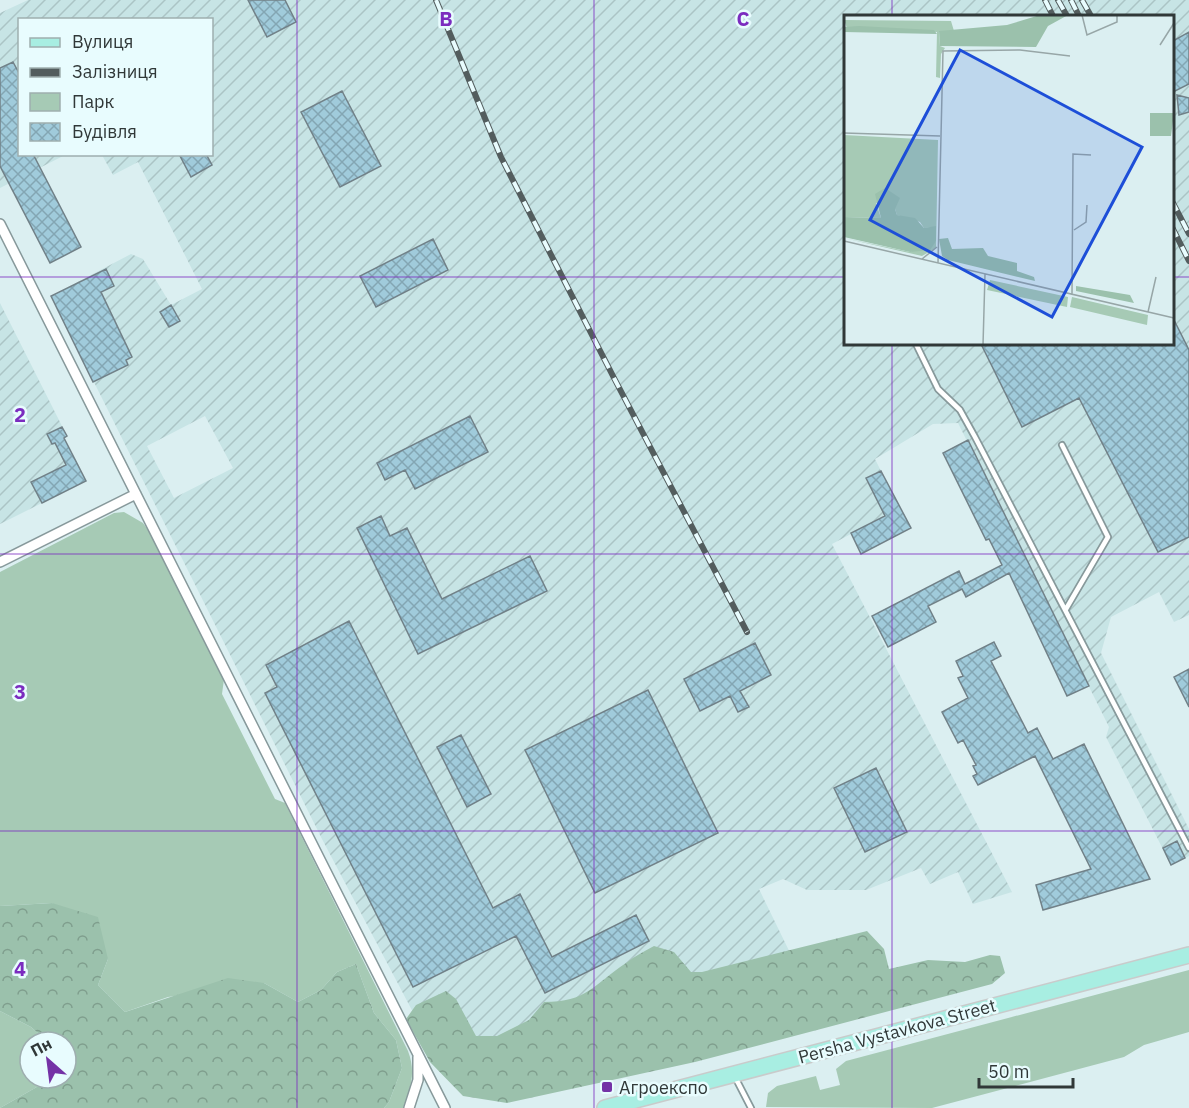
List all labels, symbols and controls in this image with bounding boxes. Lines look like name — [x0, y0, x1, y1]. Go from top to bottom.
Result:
text: B — [439, 5, 453, 32]
text: C — [736, 5, 750, 32]
inset map — [844, 15, 1174, 345]
legend — [18, 18, 213, 156]
text: Вулиця — [72, 30, 133, 53]
text: Залізниця — [72, 60, 158, 83]
text: Парк — [72, 90, 115, 113]
text: Будівля — [72, 120, 137, 143]
text: 2 — [14, 401, 26, 428]
text: 3 — [14, 678, 26, 705]
text: 4 — [14, 955, 26, 982]
street label: Persha Vystavkova Street — [796, 994, 998, 1068]
north arrow — [18, 1030, 78, 1090]
text: Пн — [27, 1033, 55, 1061]
scale bar — [979, 1051, 1074, 1089]
text: 50 m — [988, 1060, 1030, 1083]
place label: Агроекспо — [619, 1076, 708, 1099]
marker: Агроекспо — [600, 1080, 614, 1094]

